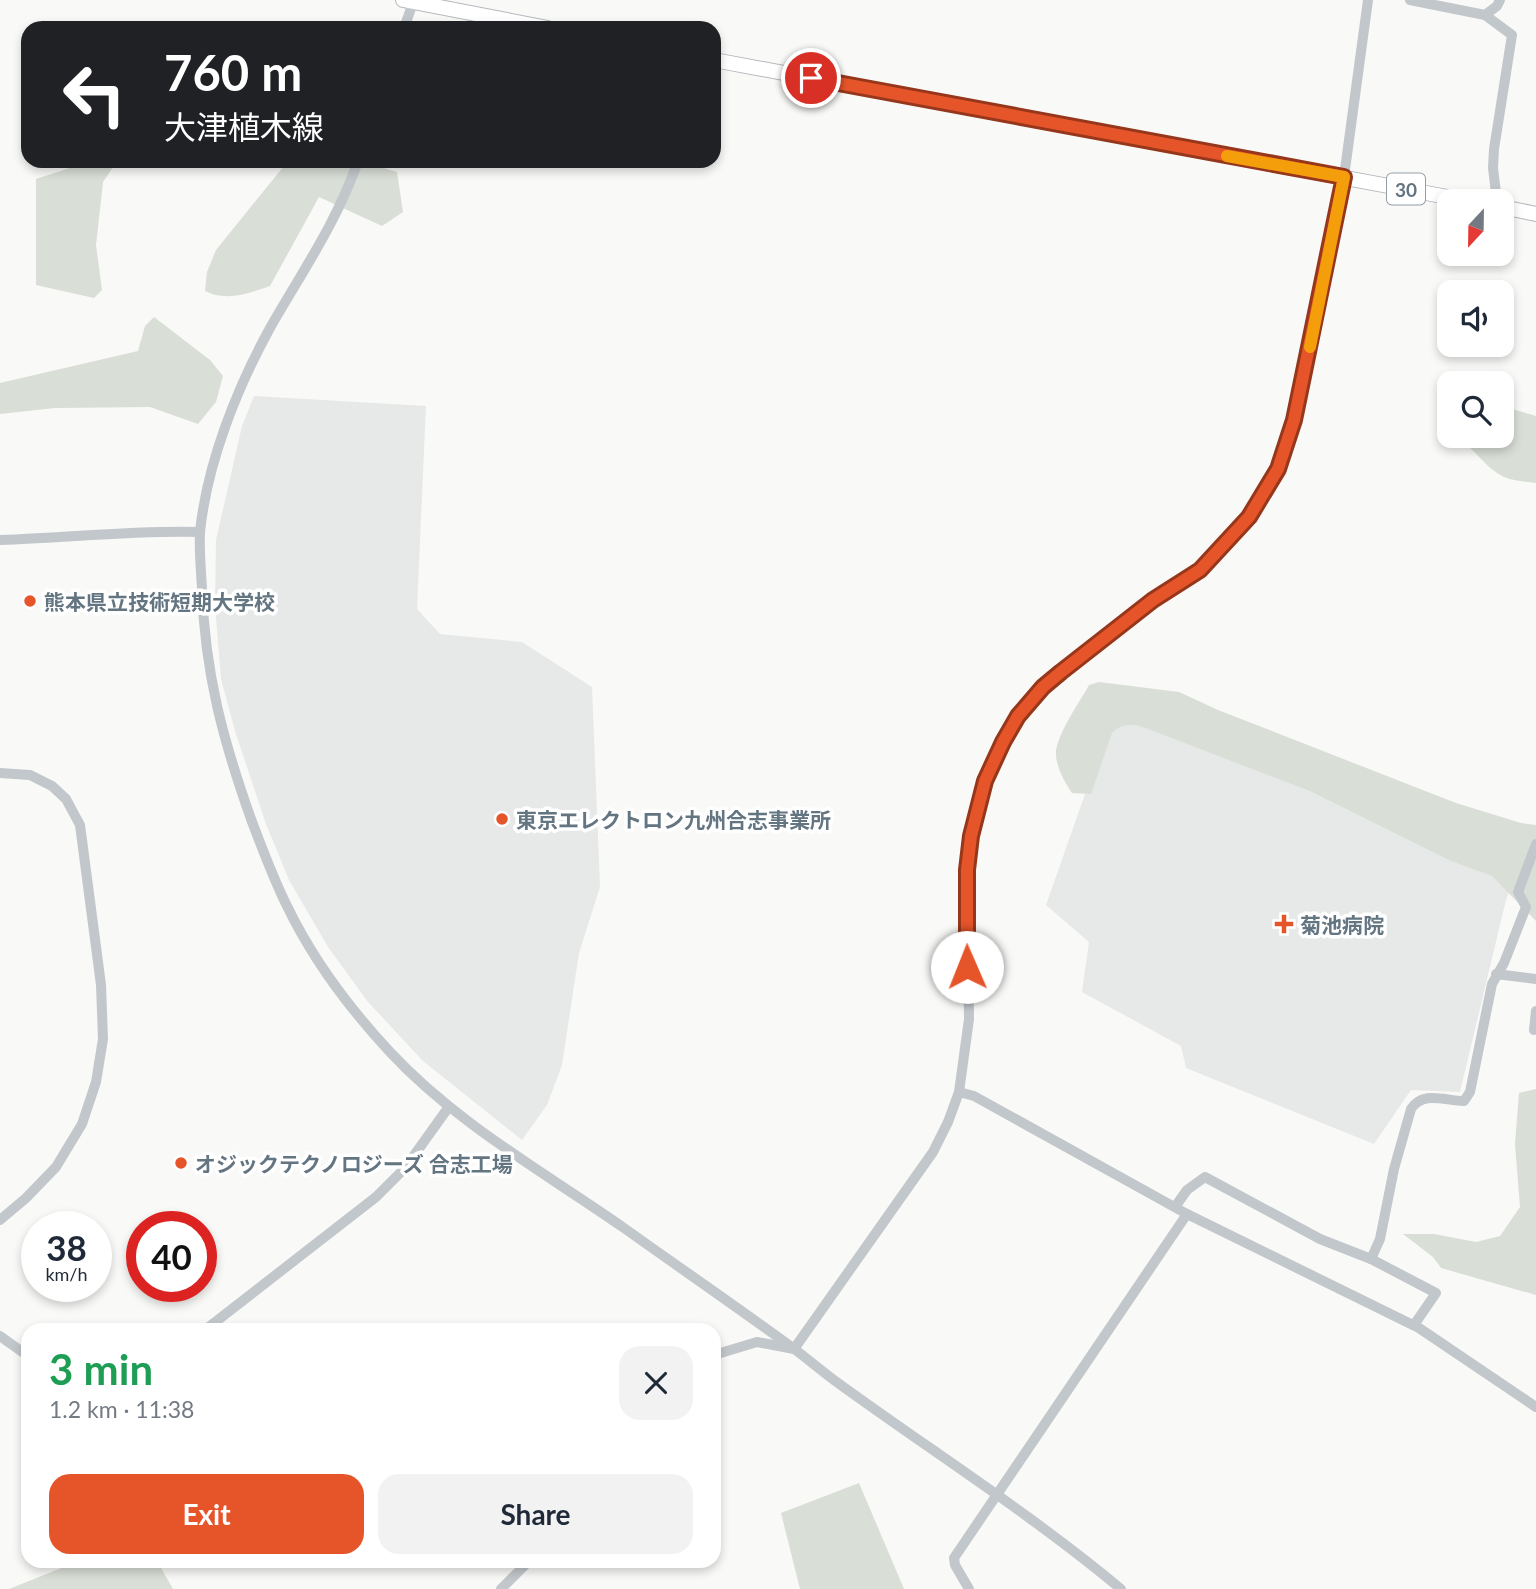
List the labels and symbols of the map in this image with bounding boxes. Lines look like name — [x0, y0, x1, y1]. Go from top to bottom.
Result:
pin — [781, 48, 841, 108]
road number: 30 — [1387, 174, 1425, 204]
north arrow — [1437, 189, 1514, 266]
place label: 熊本県立技術短期大学校 — [44, 589, 275, 614]
marker: 熊本県立技術短期大学校 — [22, 593, 38, 609]
place label: 東京エレクトロン九州合志事業所 — [516, 807, 831, 832]
marker: 東京エレクトロン九州合志事業所 — [494, 811, 510, 827]
place label: 菊池病院 — [1300, 912, 1384, 937]
marker: 菊池病院 — [1274, 914, 1294, 934]
position arrow — [930, 930, 1004, 1004]
place label: オジックテクノロジーズ 合志工場 — [195, 1151, 513, 1176]
marker: オジックテクノロジーズ 合志工場 — [173, 1155, 189, 1171]
speed limit sign: 40 — [126, 1211, 217, 1302]

